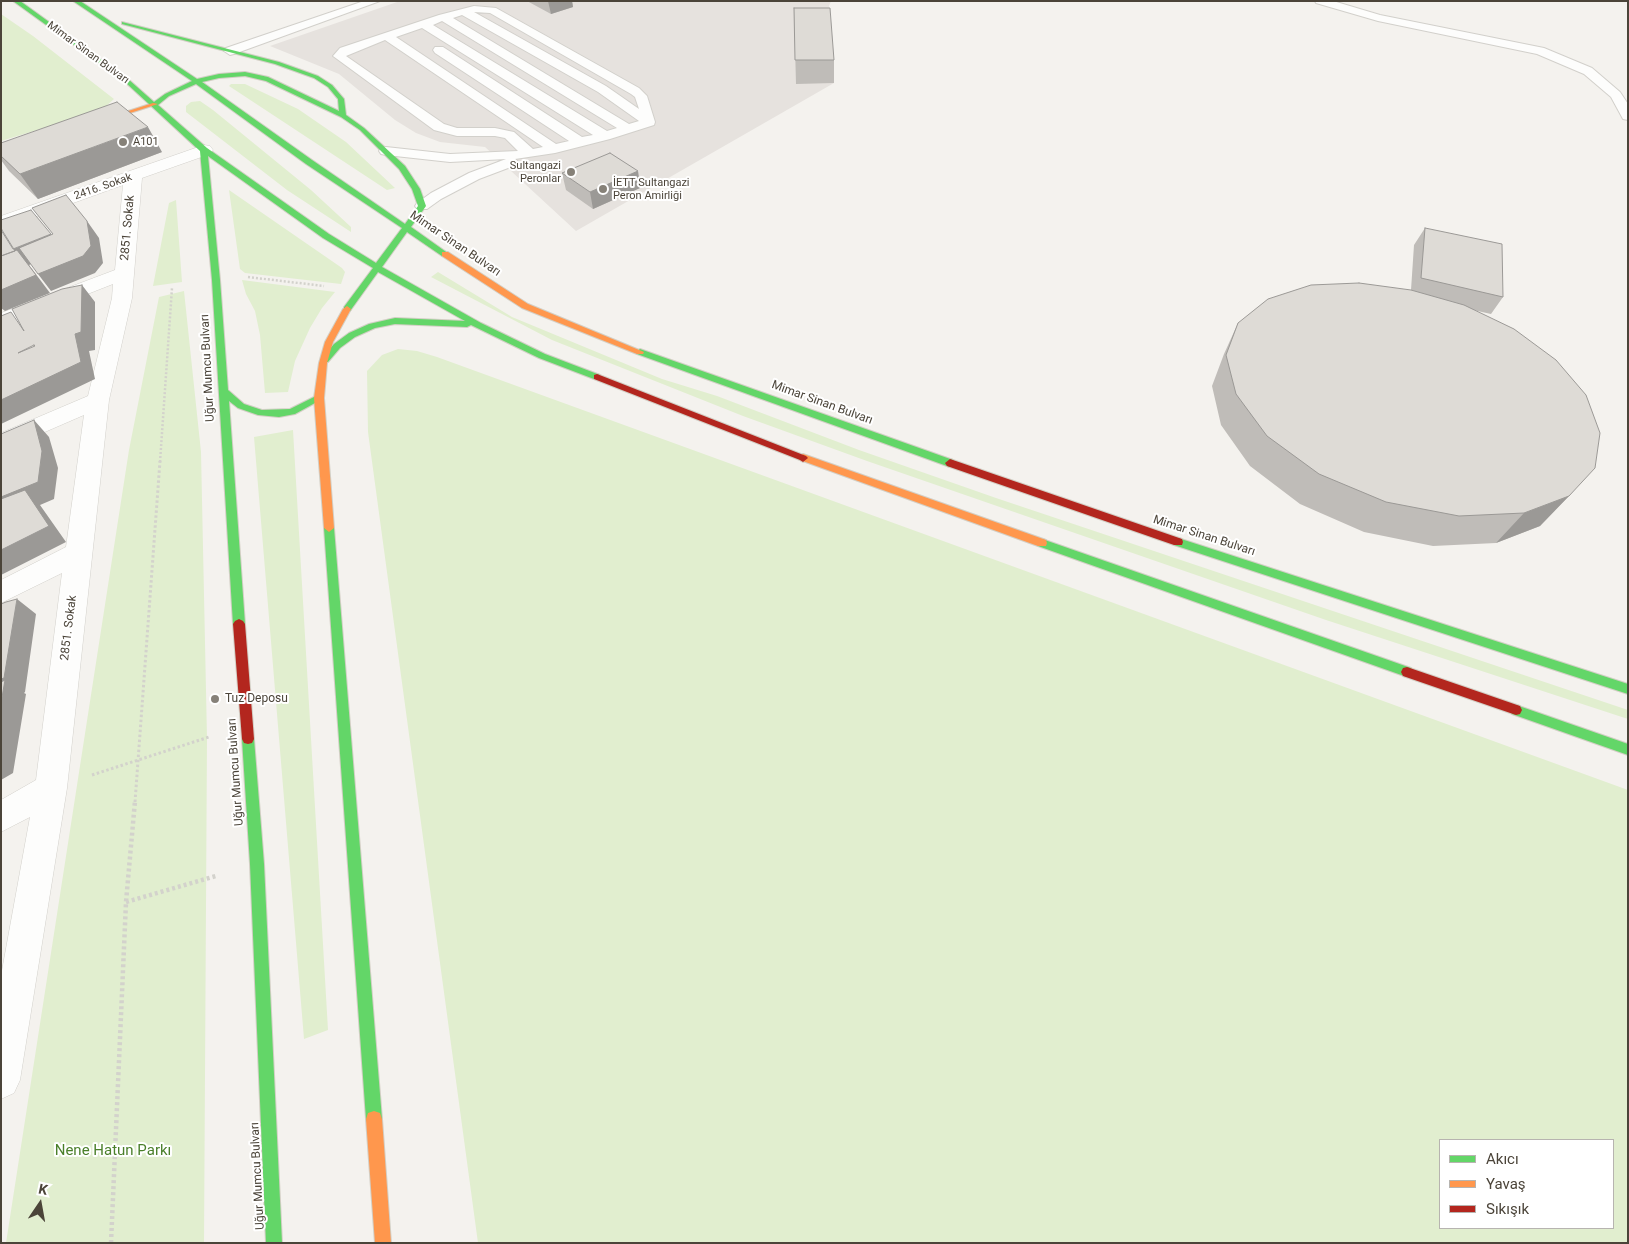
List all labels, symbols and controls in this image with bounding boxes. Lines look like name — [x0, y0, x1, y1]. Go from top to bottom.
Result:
street label: Mimar Sinan Bulvarı — [45, 19, 131, 87]
place label: A101 — [133, 135, 159, 149]
marker: A101 — [117, 136, 129, 148]
place label: Sultangazi Peronlar — [510, 159, 561, 185]
marker: Sultangazi Peronlar — [565, 166, 577, 178]
street label: 2416. Sokak — [72, 171, 134, 203]
place label: İETT Sultangazi Peron Amirliği — [613, 176, 690, 202]
marker: İETT Sultangazi Peron Amirliği — [597, 183, 609, 195]
street label: 2851. Sokak — [118, 195, 138, 261]
street label: Mimar Sinan Bulvarı — [407, 208, 503, 280]
street label: Uğur Mumcu Bulvarı — [198, 314, 218, 422]
street label: Mimar Sinan Bulvarı — [769, 378, 875, 428]
street label: Mimar Sinan Bulvarı — [1151, 513, 1257, 559]
street label: 2851. Sokak — [58, 594, 80, 662]
place label: Tuz Deposu — [225, 692, 288, 706]
marker: Tuz Deposu — [209, 693, 221, 705]
street label: Uğur Mumcu Bulvarı — [225, 718, 247, 826]
street label: Uğur Mumcu Bulvarı — [248, 1122, 268, 1230]
legend — [1439, 1139, 1614, 1229]
park label: Nene Hatun Parkı — [55, 1142, 171, 1160]
text: Akıcı — [1486, 1150, 1519, 1168]
text: Yavaş — [1486, 1175, 1526, 1193]
north arrow — [15, 1179, 65, 1229]
text: K — [37, 1181, 49, 1198]
text: Sıkışık — [1486, 1200, 1529, 1218]

